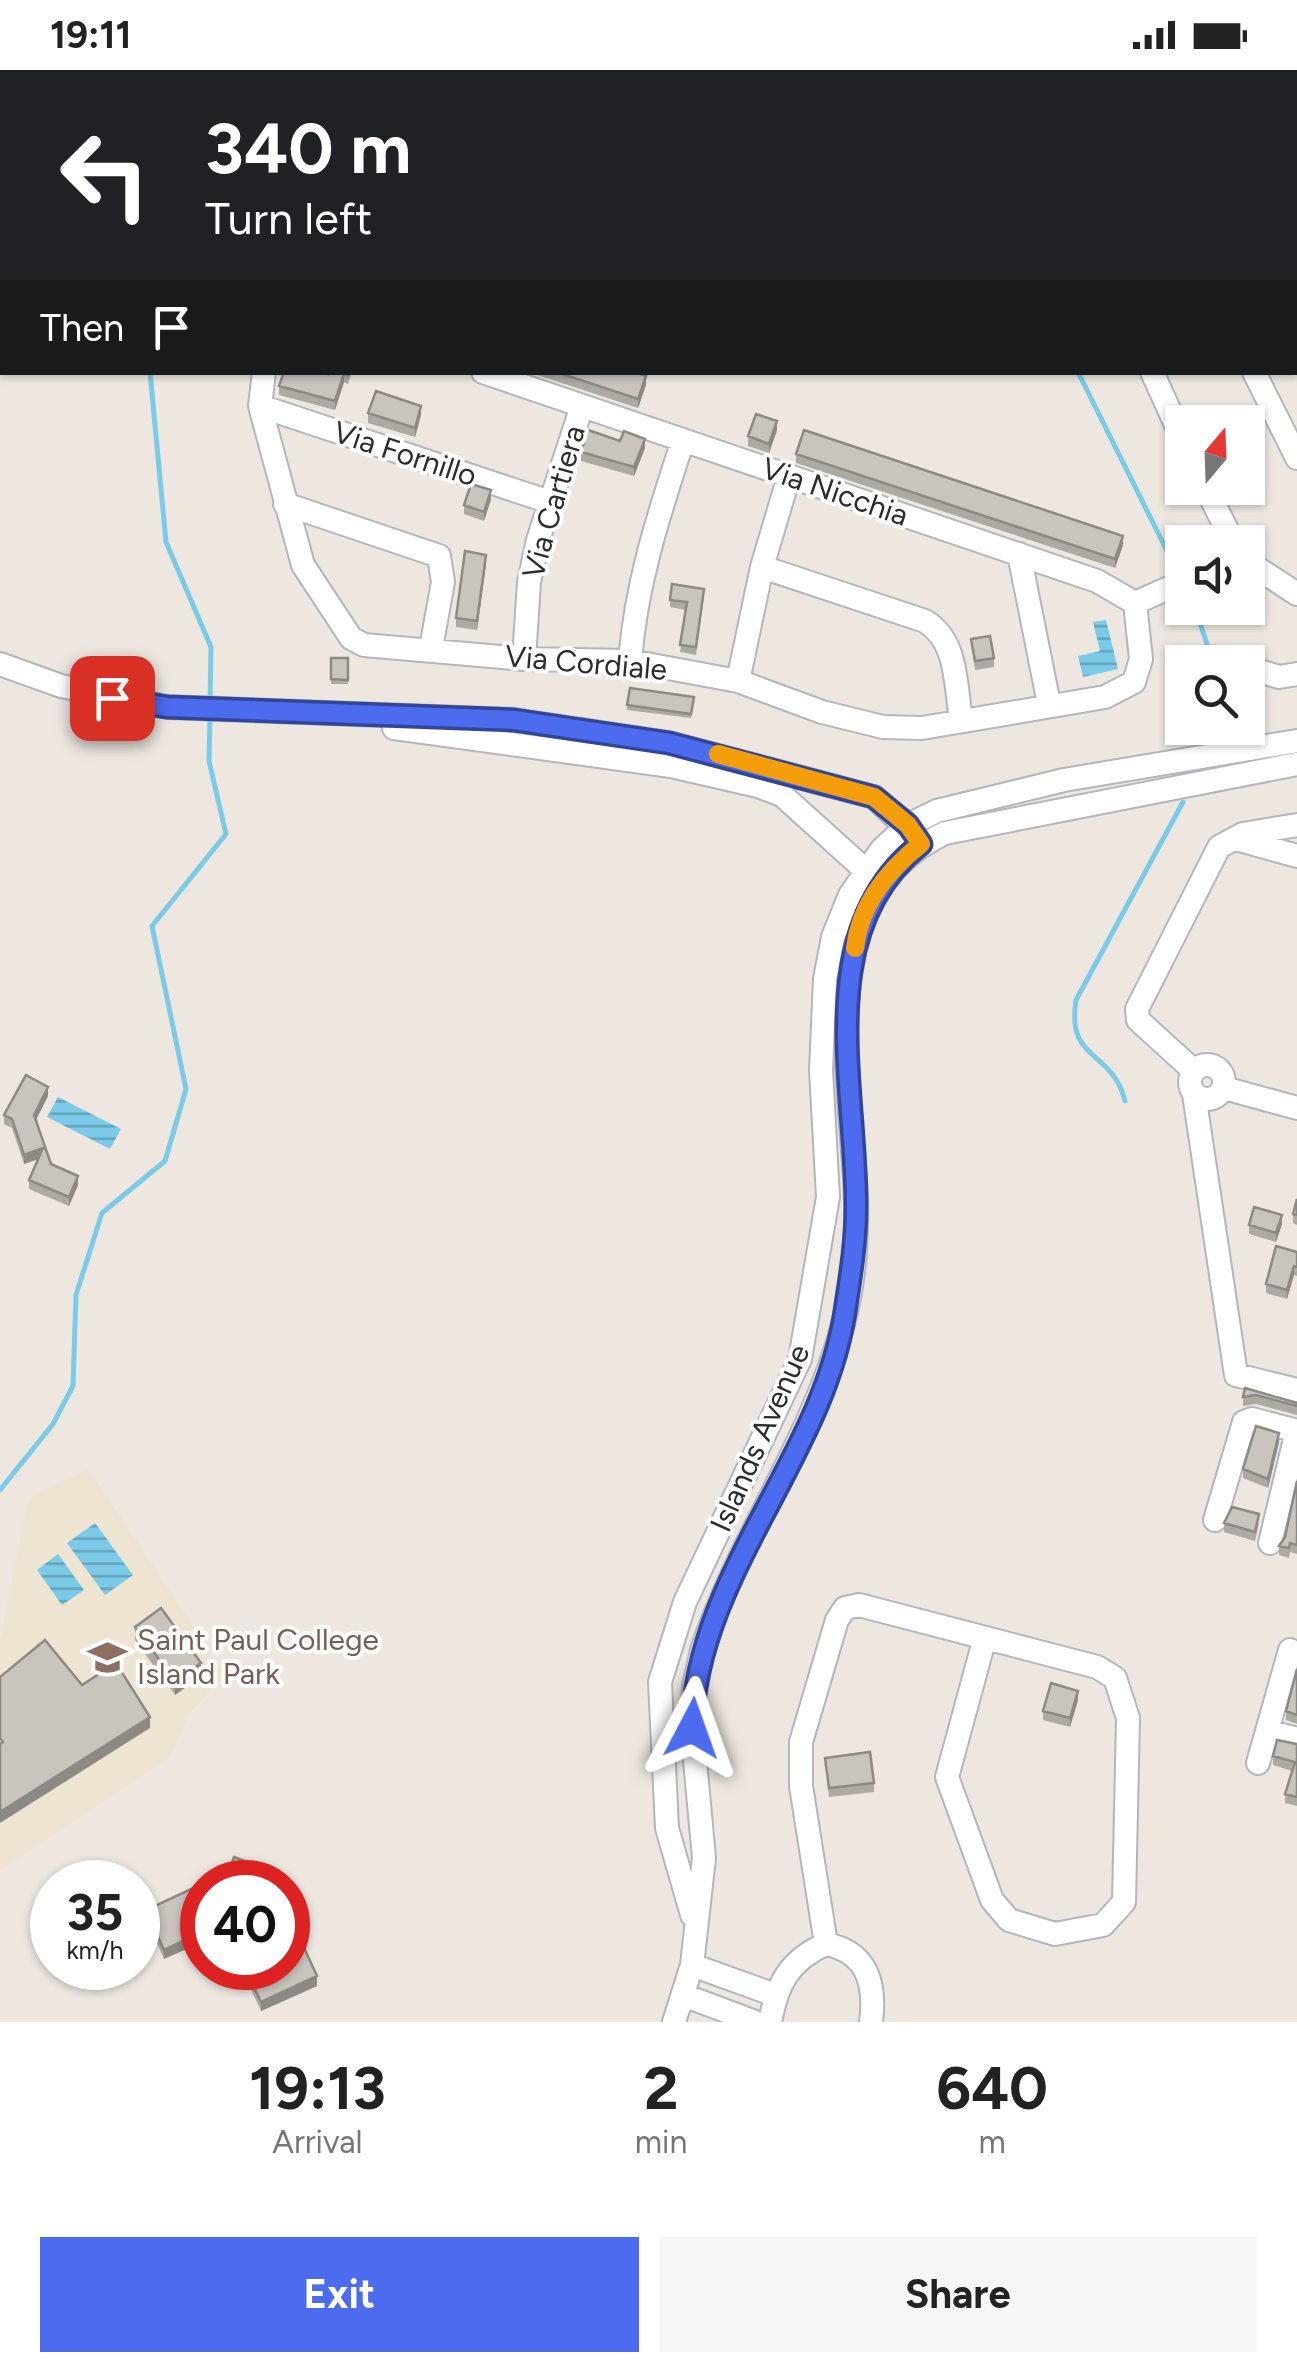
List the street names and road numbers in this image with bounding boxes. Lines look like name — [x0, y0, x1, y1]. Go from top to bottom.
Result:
street label: Via Fornillo — [329, 413, 481, 494]
street label: Via Cartiera — [514, 421, 593, 583]
street label: Via Nicchia — [757, 449, 913, 534]
street label: Via Cordiale — [504, 637, 669, 688]
street label: Islands Avenue — [702, 1338, 817, 1537]

